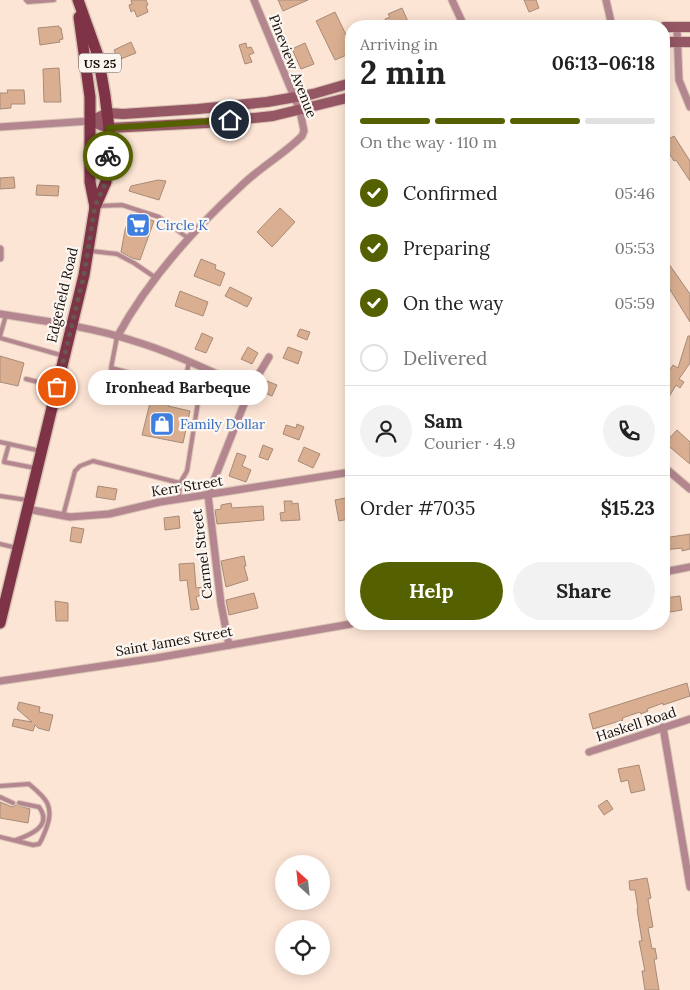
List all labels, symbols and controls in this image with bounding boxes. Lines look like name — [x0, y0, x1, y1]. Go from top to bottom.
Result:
street label: Pineview Avenue — [265, 12, 321, 121]
text: Arriving in — [360, 34, 438, 54]
text: 06:13–06:18 — [552, 51, 655, 75]
text: 2 min — [360, 52, 446, 93]
road number: US 25 — [79, 54, 121, 72]
pin — [209, 99, 251, 141]
icon: home — [216, 106, 244, 134]
courier — [83, 131, 133, 181]
text: On the way · 110 m — [360, 132, 497, 152]
icon: bike — [94, 142, 122, 170]
icon: check — [360, 179, 388, 207]
text: Confirmed — [403, 181, 498, 205]
text: 05:46 — [614, 183, 655, 203]
supermarket icon: Circle K — [125, 212, 151, 238]
place label: Circle K — [156, 216, 208, 234]
icon: check — [360, 234, 388, 262]
text: Preparing — [403, 236, 490, 260]
text: 05:53 — [615, 238, 655, 258]
street label: Edgefield Road — [42, 246, 82, 344]
icon: check — [360, 289, 388, 317]
text: On the way — [403, 291, 503, 315]
text: 05:59 — [614, 293, 655, 313]
text: Delivered — [403, 346, 487, 370]
pin — [36, 366, 78, 408]
callout: Ironhead Barbeque — [87, 370, 267, 404]
icon: bag — [43, 373, 71, 401]
text: Ironhead Barbeque — [105, 377, 251, 397]
button: person — [360, 405, 412, 457]
button: phone — [603, 405, 655, 457]
text: Sam — [424, 409, 463, 433]
shop icon: Family Dollar — [149, 411, 175, 437]
place label: Family Dollar — [180, 415, 265, 433]
text: Courier · 4.9 — [424, 433, 515, 453]
street label: Kerr Street — [150, 471, 225, 501]
text: Order #7035 — [360, 496, 475, 520]
text: $15.23 — [601, 496, 655, 520]
street label: Carmel Street — [187, 507, 216, 600]
button: Help — [360, 562, 503, 620]
button: Share — [513, 562, 655, 620]
street label: Saint James Street — [114, 622, 235, 660]
street label: Haskell Road — [594, 703, 678, 745]
north arrow — [275, 855, 330, 910]
map controls — [275, 855, 330, 975]
button: locate — [275, 920, 330, 975]

